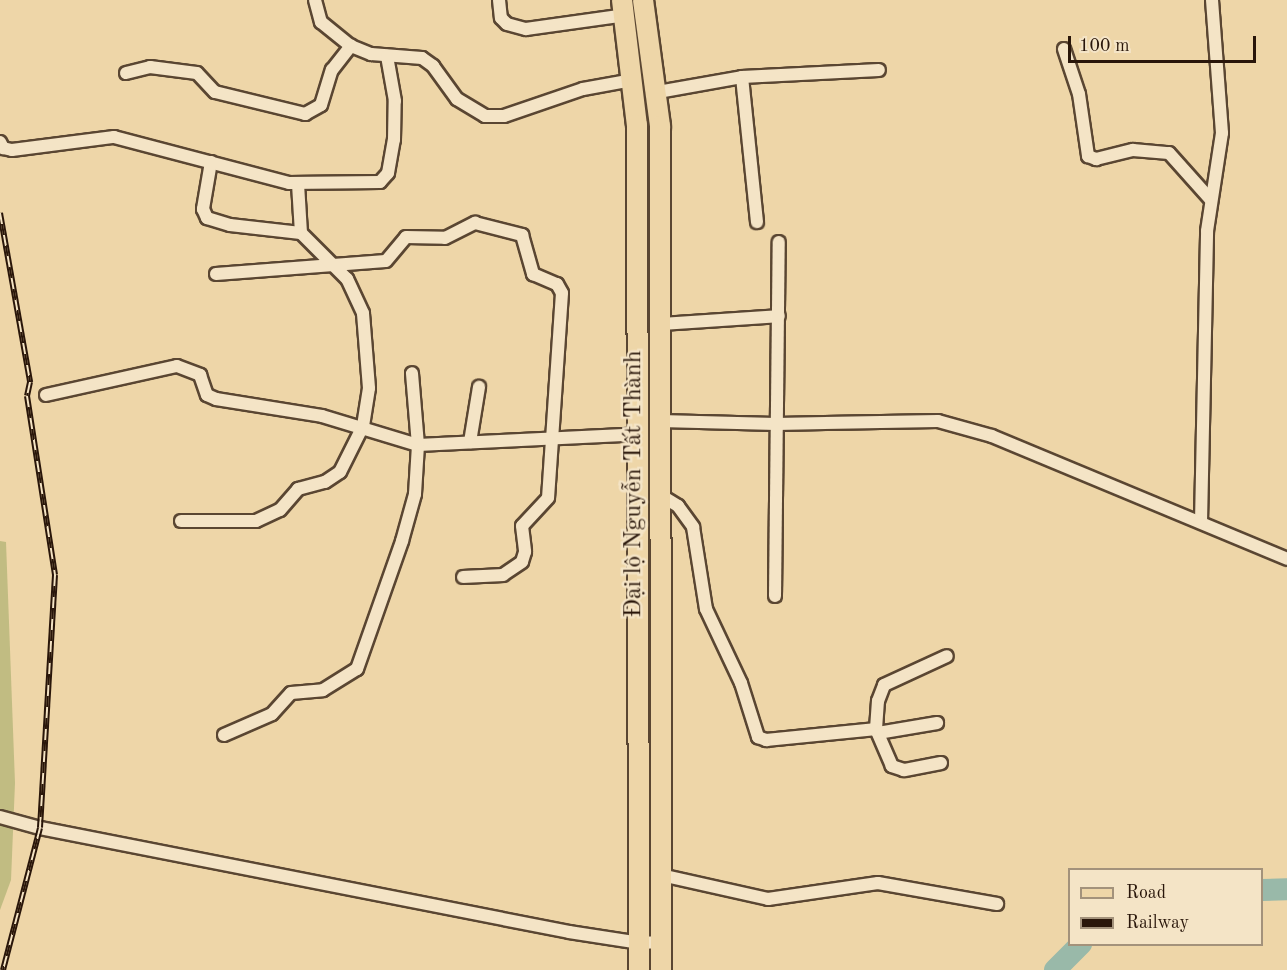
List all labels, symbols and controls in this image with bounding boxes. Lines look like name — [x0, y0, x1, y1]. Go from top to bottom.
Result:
scale bar — [1071, 24, 1258, 62]
text: 100 m — [1079, 37, 1130, 55]
street label: Đại lộ Nguyễn Tất Thành — [621, 350, 649, 618]
legend — [1068, 868, 1263, 946]
text: Road — [1126, 884, 1166, 902]
text: Railway — [1126, 914, 1189, 932]

